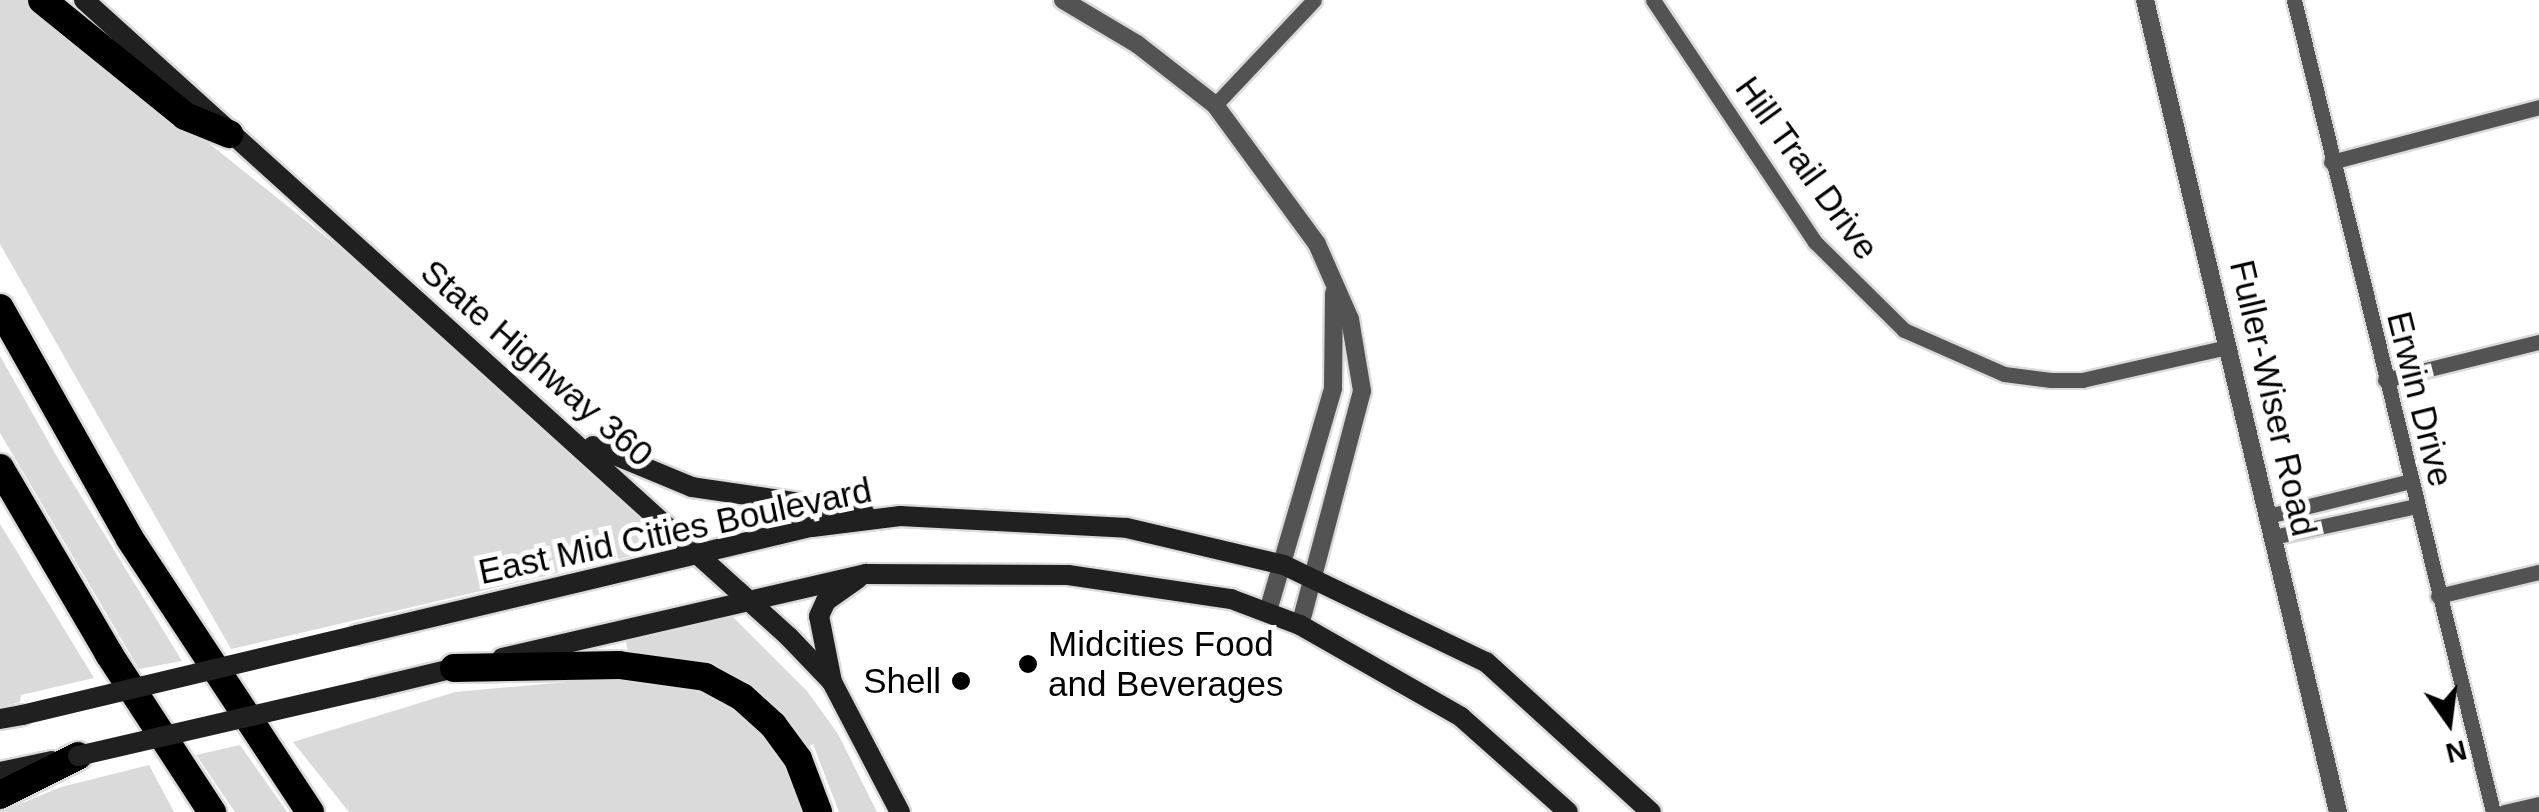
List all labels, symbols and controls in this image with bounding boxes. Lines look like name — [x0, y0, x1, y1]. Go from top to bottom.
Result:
street label: Hill Trail Drive — [1726, 68, 1888, 268]
street label: State Highway 360 — [412, 251, 662, 475]
street label: Fuller-Wiser Road — [2221, 256, 2325, 540]
street label: Erwin Drive — [2378, 307, 2462, 491]
street label: East Mid Cities Boulevard — [475, 469, 875, 593]
place label: Midcities Food and Beverages — [1048, 623, 1283, 705]
marker: Midcities Food and Beverages — [1017, 653, 1039, 675]
place label: Shell — [863, 660, 941, 702]
marker: Shell — [950, 670, 972, 692]
north arrow — [2399, 672, 2499, 772]
text: N — [2443, 734, 2470, 769]

